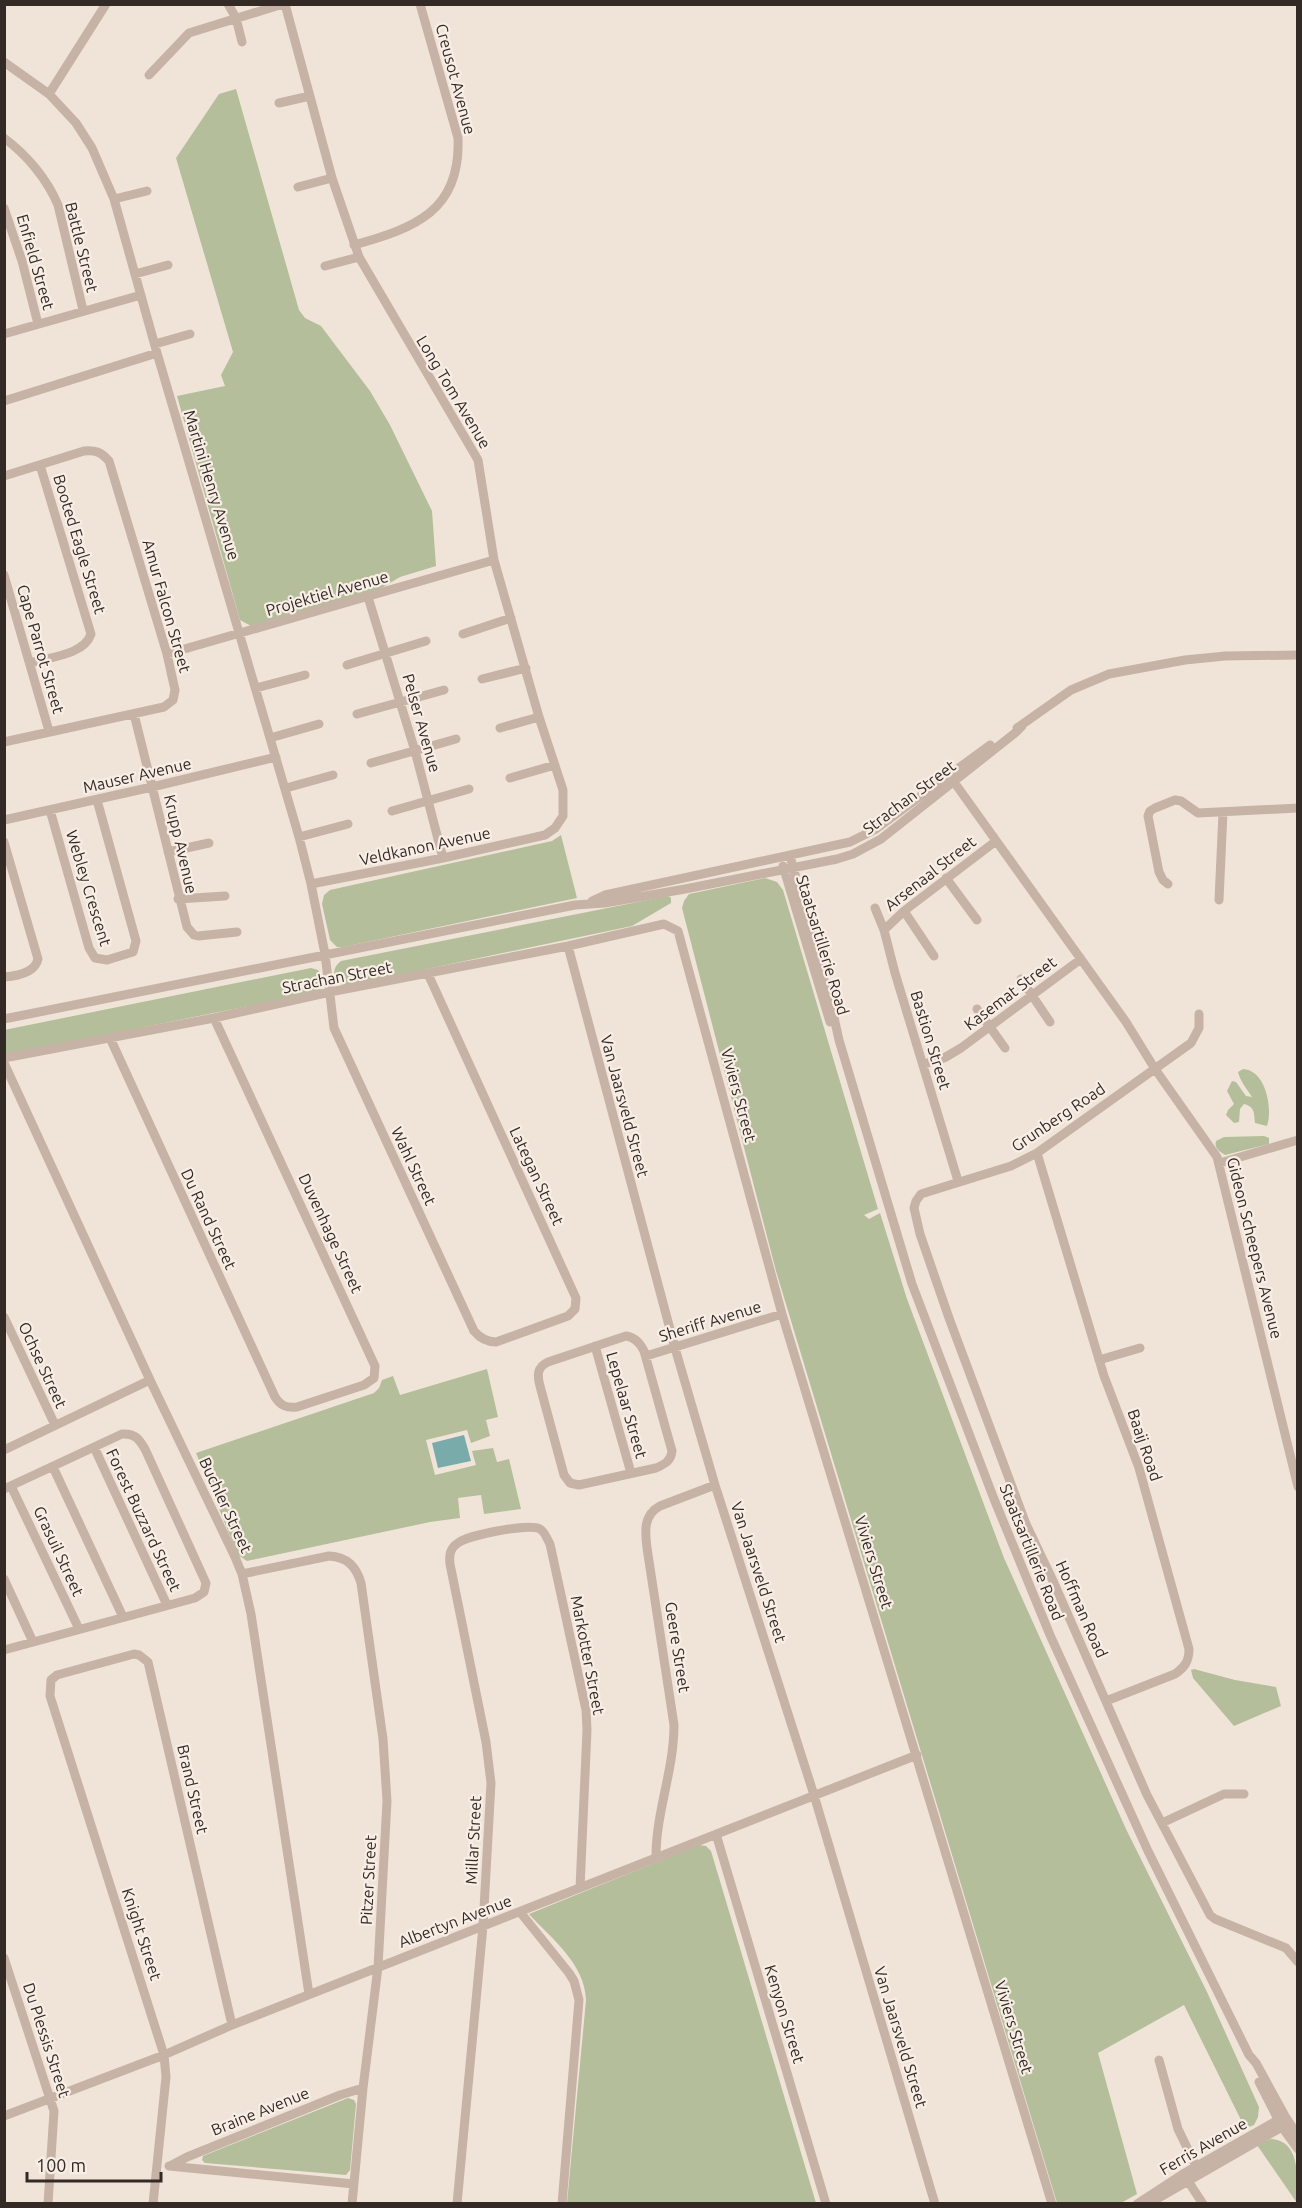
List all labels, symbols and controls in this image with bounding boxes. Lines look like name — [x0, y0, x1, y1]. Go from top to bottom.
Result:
street label: Creusot Avenue — [433, 22, 479, 136]
street label: Battle Street — [62, 200, 102, 295]
street label: Enfield Street — [14, 212, 58, 313]
street label: Long Tom Avenue — [413, 332, 495, 452]
street label: Martini Henry Avenue — [181, 408, 243, 562]
street label: Booted Eagle Street — [50, 472, 110, 617]
street label: Amur Falcon Street — [139, 537, 195, 675]
street label: Projektiel Avenue — [264, 567, 390, 619]
street label: Cape Parrot Street — [14, 582, 68, 716]
street label: Pelser Avenue — [399, 672, 445, 774]
street label: Mauser Avenue — [81, 754, 193, 796]
street label: Strachan Street — [859, 756, 959, 838]
street label: Krupp Avenue — [161, 793, 201, 895]
street label: Veldkanon Avenue — [358, 823, 492, 869]
street label: Webley Crescent — [63, 828, 115, 949]
street label: Arsenaal Street — [881, 832, 980, 914]
street label: Staatsartillerie Road — [793, 873, 853, 1017]
street label: Kasemat Street — [961, 952, 1060, 1033]
street label: Strachan Street — [281, 957, 394, 996]
street label: Bastion Street — [907, 988, 955, 1092]
street label: Van Jaarsveld Street — [597, 1033, 653, 1180]
street label: Viviers Street — [718, 1046, 760, 1145]
street label: Grunberg Road — [1008, 1079, 1108, 1155]
street label: Wahl Street — [388, 1124, 440, 1209]
street label: Lategan Street — [506, 1124, 568, 1229]
street label: Gideon Scheepers Avenue — [1224, 1155, 1286, 1341]
street label: Du Rand Street — [178, 1166, 241, 1273]
street label: Duvenhage Street — [295, 1170, 367, 1296]
street label: Sheriff Avenue — [657, 1297, 763, 1345]
street label: Ochse Street — [15, 1319, 71, 1412]
street label: Lepelaar Street — [603, 1350, 651, 1461]
street label: Baaij Road — [1124, 1407, 1166, 1483]
street label: Forest Buzzard Street — [103, 1446, 185, 1595]
street label: Buchler Street — [196, 1454, 256, 1556]
street label: Staatsartillerie Road — [996, 1481, 1068, 1623]
street label: Van Jaarsveld Street — [728, 1499, 790, 1645]
street label: Grasuil Street — [30, 1503, 88, 1600]
street label: Viviers Street — [851, 1513, 897, 1611]
street label: Hoffman Road — [1053, 1558, 1111, 1660]
street label: Markotter Street — [568, 1594, 609, 1717]
street label: Geere Street — [662, 1600, 694, 1694]
street label: Brand Street — [174, 1743, 212, 1836]
street label: Millar Street — [462, 1794, 484, 1885]
street label: Pitzer Street — [357, 1834, 379, 1926]
street label: Knight Street — [119, 1886, 166, 1983]
street label: Albertyn Avenue — [396, 1891, 514, 1951]
street label: Kenyon Street — [761, 1963, 809, 2066]
street label: Van Jaarsveld Street — [871, 1964, 931, 2110]
street label: Viviers Street — [991, 1978, 1037, 2076]
street label: Du Plessis Street — [20, 1980, 74, 2100]
street label: Braine Avenue — [208, 2083, 312, 2139]
street label: Ferris Avenue — [1156, 2114, 1250, 2178]
scale bar — [27, 2145, 160, 2183]
text: 100 m — [36, 2155, 86, 2175]

